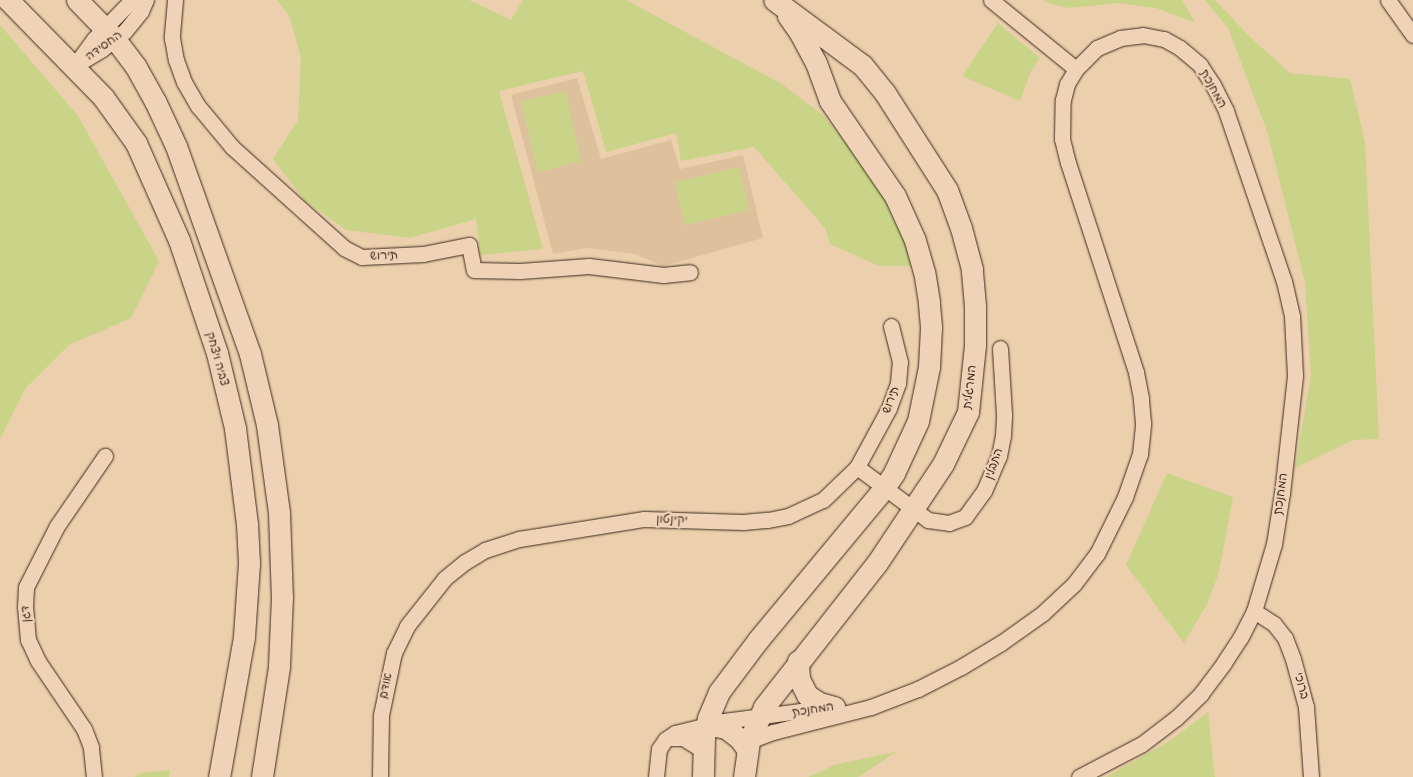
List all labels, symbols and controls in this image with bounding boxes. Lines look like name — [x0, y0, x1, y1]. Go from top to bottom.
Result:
street label: החסידה — [83, 28, 125, 64]
street label: המחנכת — [1196, 67, 1230, 111]
street label: תירוש — [370, 248, 398, 264]
street label: צביה ויצחק — [202, 330, 232, 388]
street label: המרגלית — [960, 364, 980, 410]
street label: תירוש — [879, 384, 903, 416]
street label: התבלין — [982, 446, 1006, 482]
street label: המחנכת — [1271, 472, 1291, 516]
street label: יקינטון — [656, 512, 688, 528]
street label: דגן — [18, 605, 34, 623]
street label: ברוכי — [1291, 671, 1311, 701]
street label: אודם — [376, 672, 396, 700]
street label: המחנכת — [791, 700, 835, 720]

